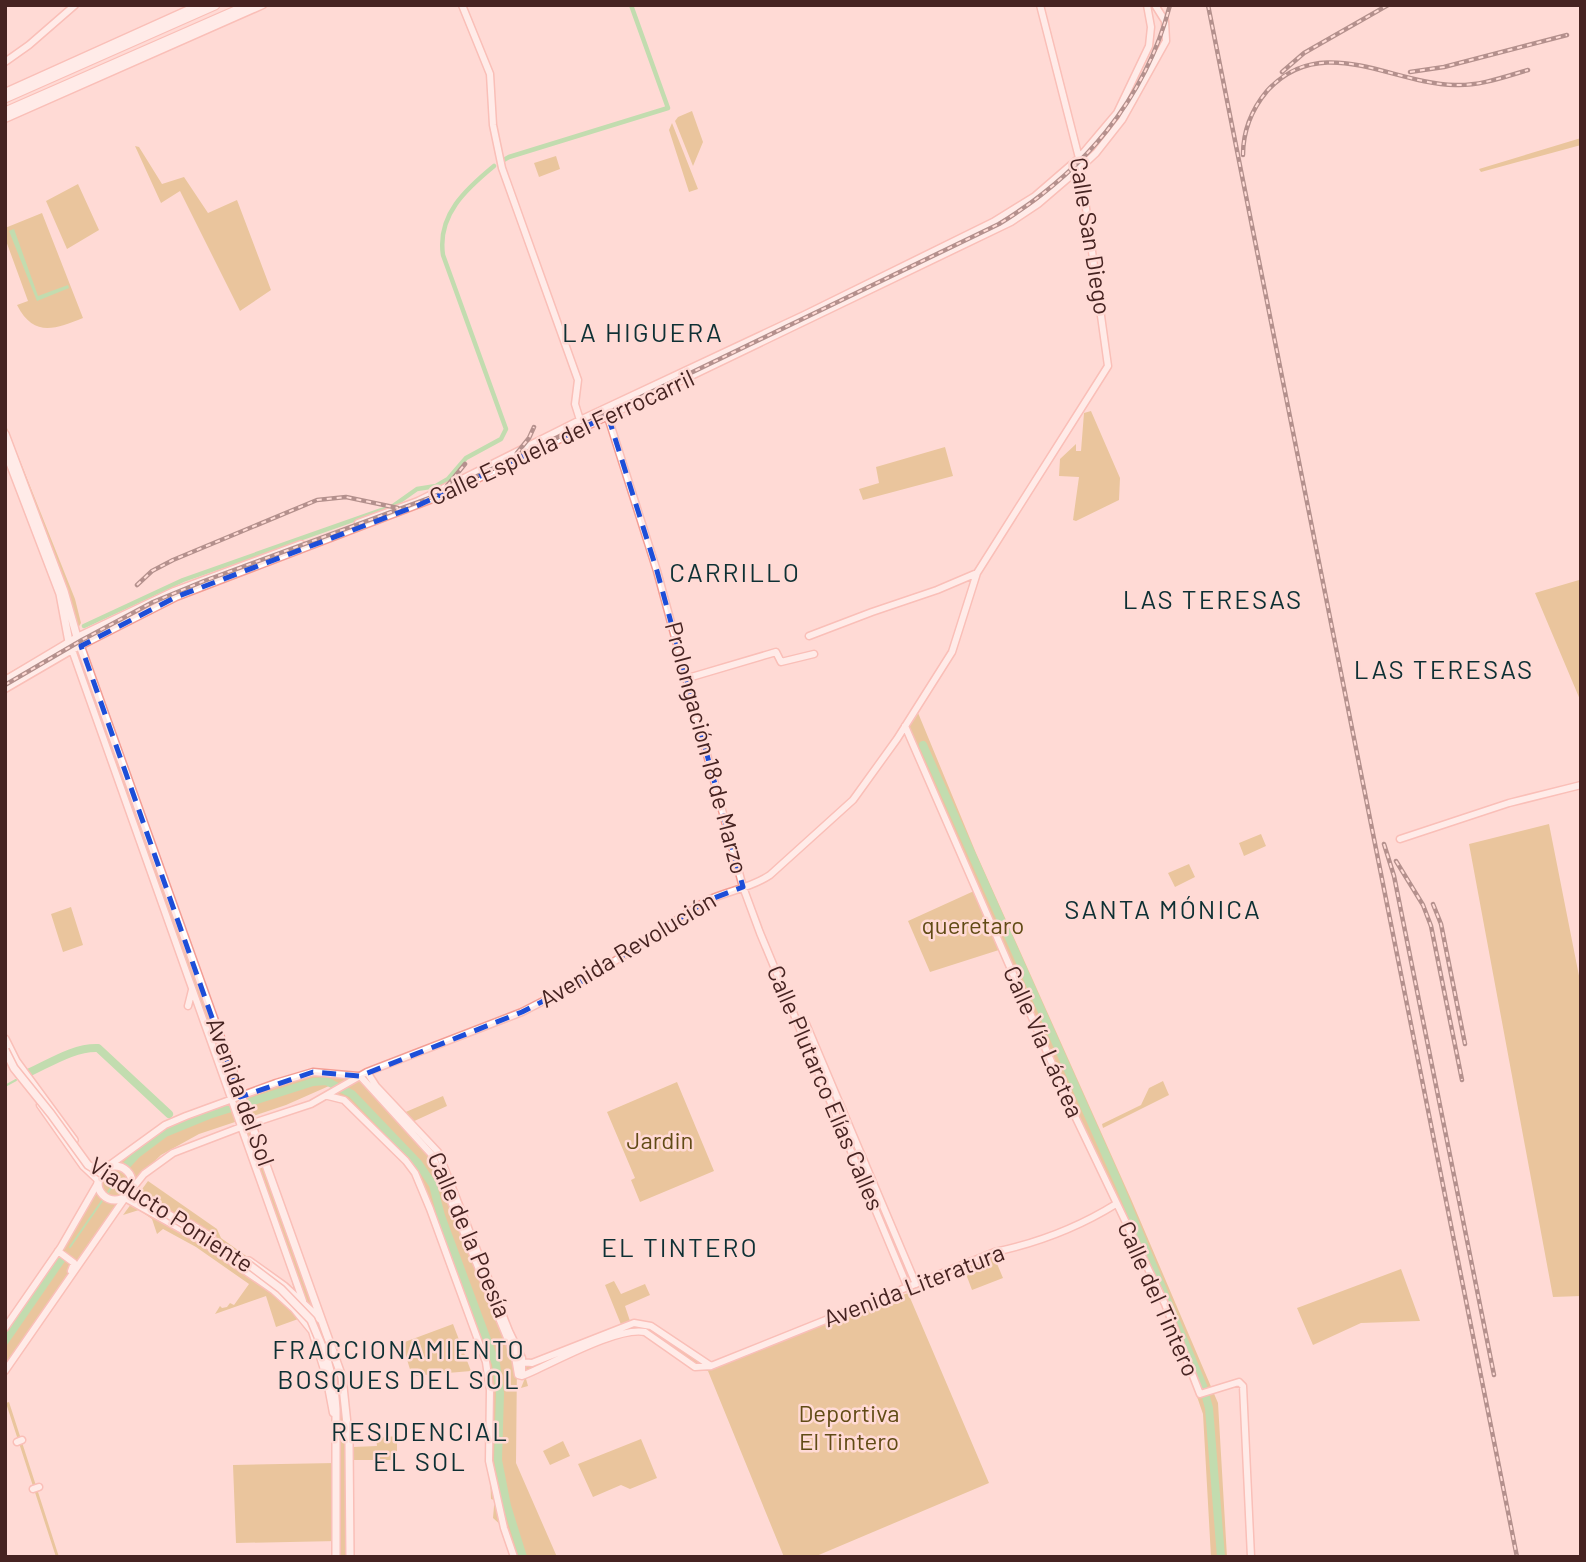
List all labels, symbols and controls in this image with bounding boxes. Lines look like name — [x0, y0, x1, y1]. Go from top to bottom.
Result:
street label: Calle San Diego — [1065, 155, 1118, 317]
district label: LA HIGUERA — [562, 316, 724, 347]
street label: Calle Espuela del Ferrocarril — [424, 362, 698, 511]
district label: CARRILLO — [669, 556, 801, 587]
district label: LAS TERESAS — [1123, 583, 1303, 614]
street label: Prolongación 18 de Marzo — [660, 618, 755, 877]
district label: LAS TERESAS — [1354, 653, 1534, 684]
street label: Avenida Revolución — [534, 885, 721, 1013]
district label: SANTA MÓNICA — [1064, 893, 1262, 924]
park label: queretaro — [922, 910, 1024, 939]
street label: Calle Plutarco Elías Calles — [762, 961, 891, 1214]
street label: Calle Vía Láctea — [998, 961, 1091, 1122]
street label: Avenida del Sol — [201, 1013, 282, 1170]
park label: Jardin — [627, 1125, 693, 1154]
street label: Calle de la Poesía — [422, 1147, 518, 1322]
street label: Viaducto Poniente — [84, 1150, 259, 1278]
street label: Calle del Tintero — [1112, 1216, 1207, 1380]
district label: EL TINTERO — [601, 1231, 759, 1262]
street label: Avenida Literatura — [819, 1237, 1008, 1332]
district label: FRACCIONAMIENTO BOSQUES DEL SOL — [272, 1333, 526, 1394]
park label: Deportiva El Tintero — [798, 1398, 900, 1455]
district label: RESIDENCIAL EL SOL — [331, 1415, 509, 1476]

